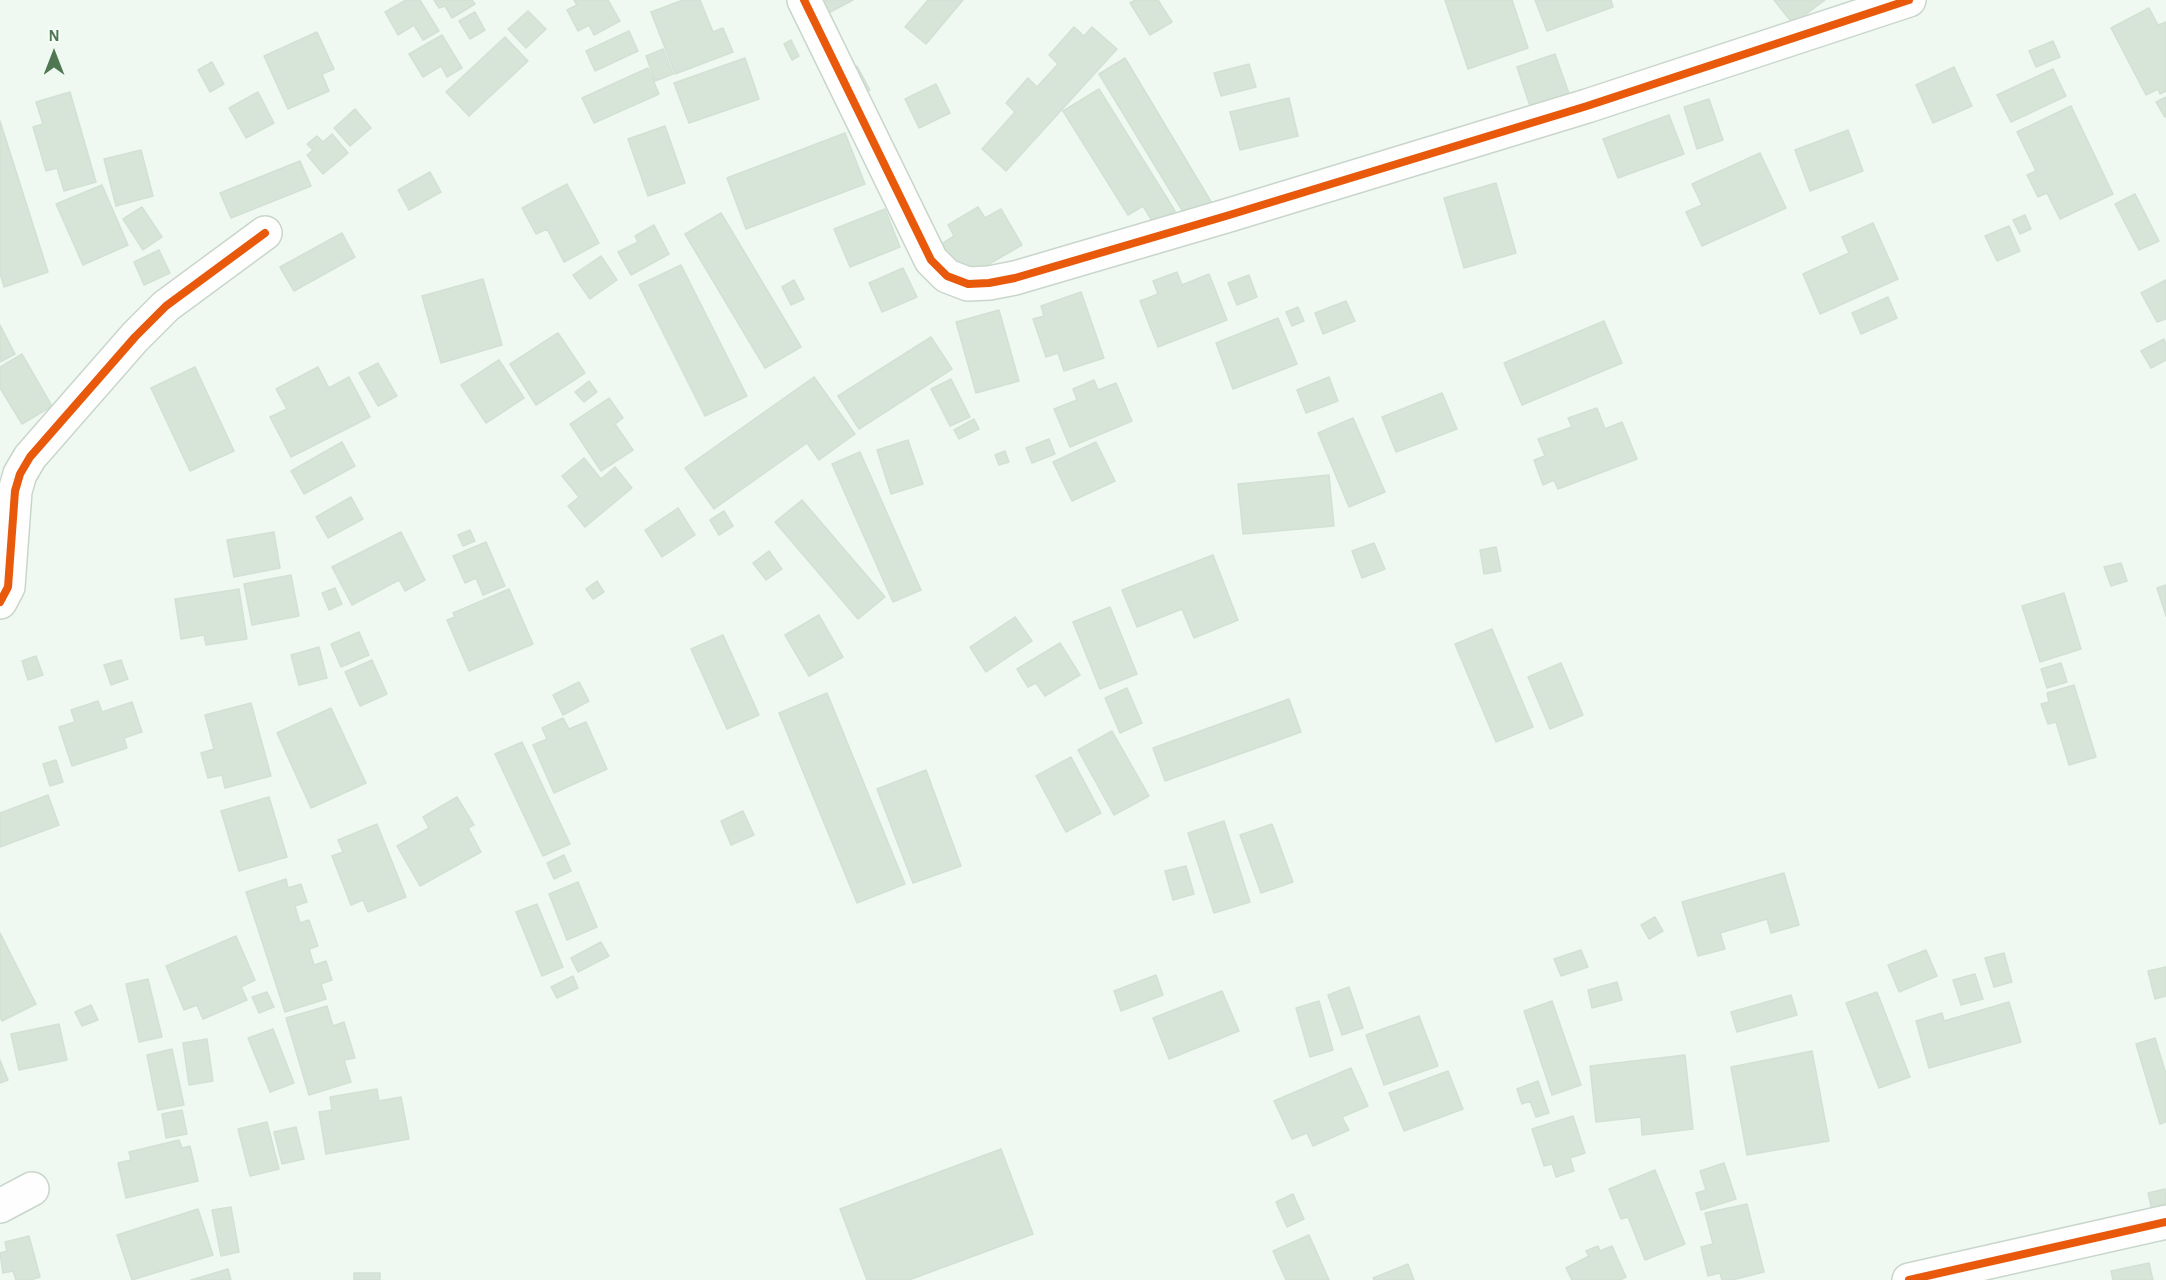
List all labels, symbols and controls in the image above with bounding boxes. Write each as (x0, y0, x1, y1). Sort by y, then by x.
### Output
north arrow (24, 24, 84, 84)
text: N (48, 28, 60, 44)

